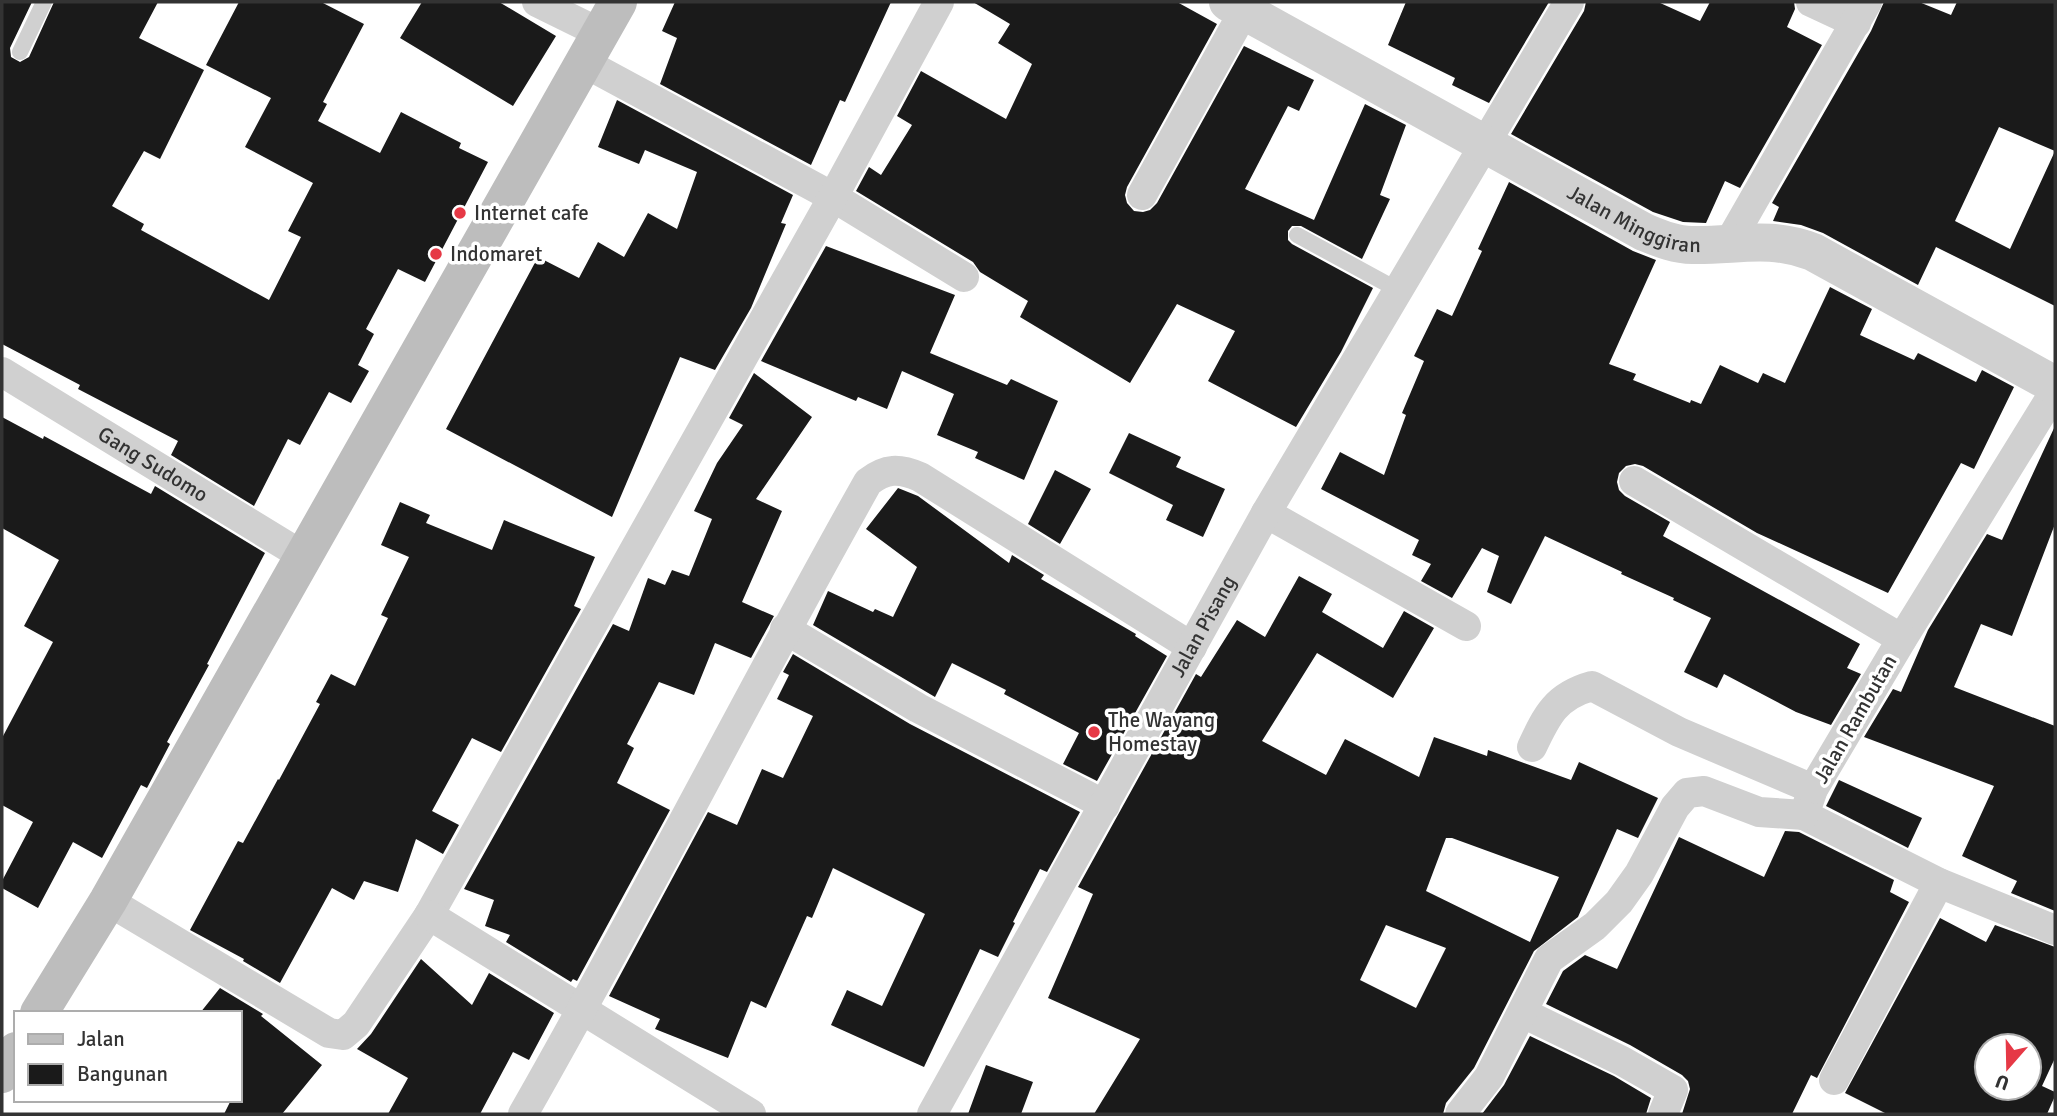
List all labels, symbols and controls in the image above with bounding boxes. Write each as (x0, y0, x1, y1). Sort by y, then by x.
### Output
street label: Jalan Minggiran (1563, 179, 1701, 258)
place label: Internet cafe (474, 200, 589, 226)
marker: Internet cafe (452, 205, 468, 221)
place label: Indomaret (450, 241, 542, 267)
marker: Indomaret (428, 246, 444, 262)
street label: Gang Sudomo (93, 421, 213, 508)
street label: Jalan Pisang (1164, 571, 1242, 682)
street label: Jalan Rambutan (1808, 650, 1902, 788)
place label: The Wayang Homestay (1108, 707, 1215, 757)
marker: The Wayang Homestay (1086, 724, 1102, 740)
legend (14, 1011, 242, 1102)
text: Jalan (77, 1026, 125, 1052)
north arrow (1973, 1032, 2043, 1102)
text: Bangunan (77, 1061, 168, 1087)
text: U (1992, 1069, 2013, 1095)

